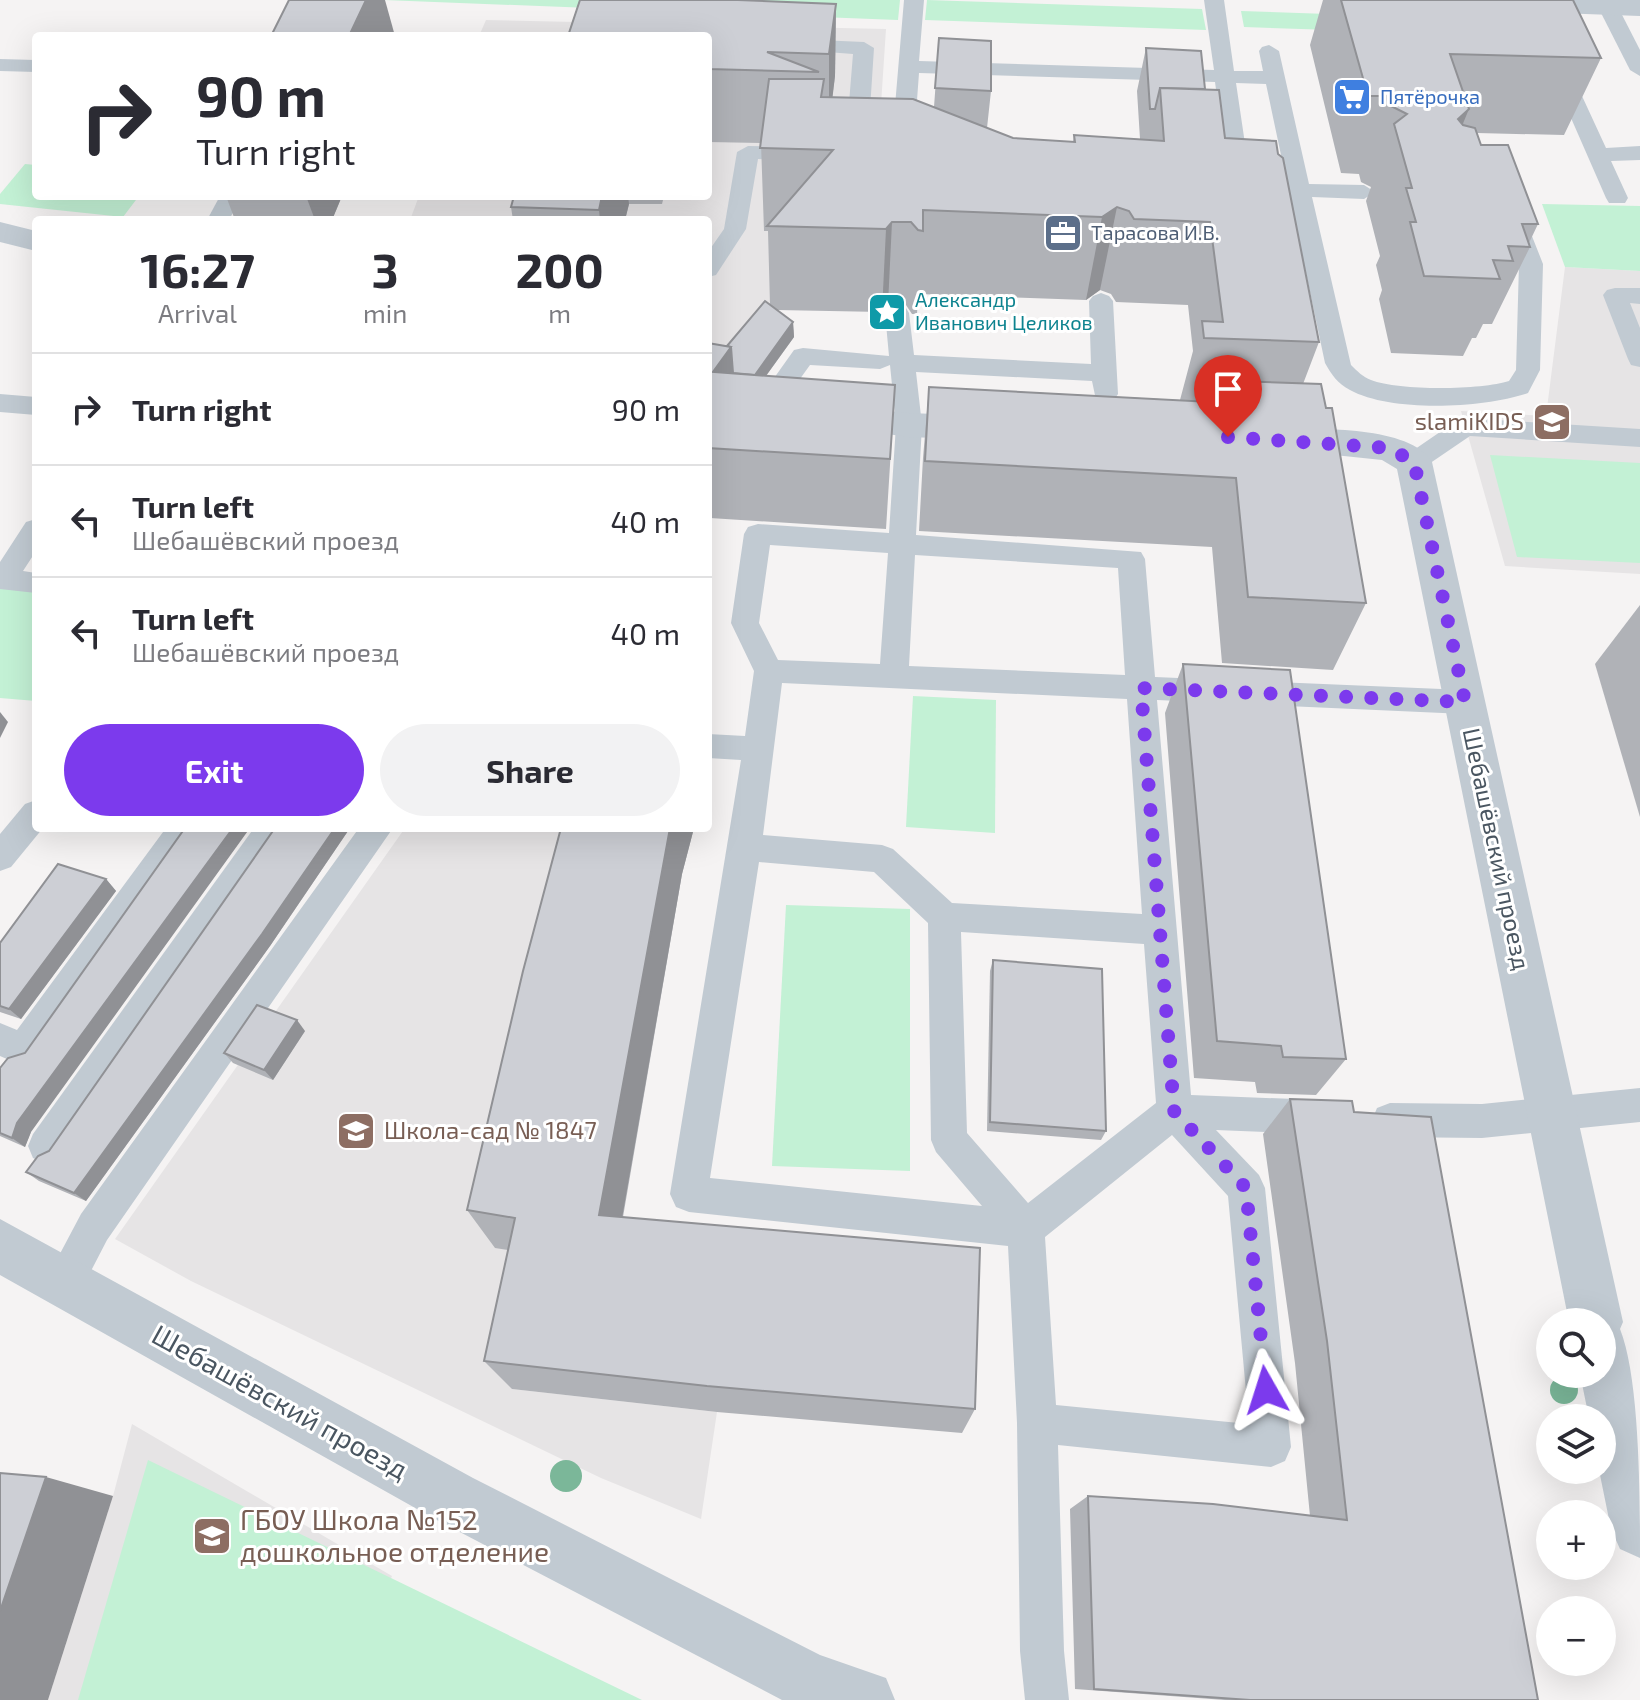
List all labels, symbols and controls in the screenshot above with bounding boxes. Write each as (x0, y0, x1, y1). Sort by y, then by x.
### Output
text: 90 m (196, 61, 326, 128)
icon: right (64, 64, 168, 168)
supermarket icon: Пятёрочка (1331, 76, 1373, 118)
place label: Пятёрочка (1380, 84, 1480, 108)
text: Turn right (196, 129, 356, 172)
office icon: Тарасова И.В. (1042, 212, 1084, 254)
place label: Тарасова И.В. (1091, 220, 1219, 244)
text: 16:27 (140, 240, 255, 298)
text: 3 (371, 240, 399, 298)
text: 200 (515, 240, 604, 298)
place label: Александр Иванович Целиков (915, 287, 1093, 334)
place icon: Александр Иванович Целиков (866, 291, 908, 333)
text: Arrival (158, 297, 237, 328)
text: min (363, 297, 407, 328)
text: m (548, 297, 571, 328)
pin (1194, 355, 1262, 437)
icon: arrive (1206, 367, 1250, 411)
icon: right (64, 387, 108, 431)
text: Turn right (132, 391, 272, 427)
text: 90 m (612, 391, 680, 427)
school or university icon: slamiKIDS (1531, 401, 1573, 443)
place label: slamiKIDS (1415, 406, 1524, 435)
text: Turn left (132, 488, 254, 524)
icon: left (64, 499, 108, 543)
text: 40 m (610, 503, 680, 539)
text: Шебашёвский проезд (132, 524, 399, 555)
text: Turn left (132, 600, 254, 636)
icon: left (64, 611, 108, 655)
text: 40 m (610, 615, 680, 651)
text: Шебашёвский проезд (132, 636, 399, 667)
button: Exit (64, 724, 364, 816)
button: Share (380, 724, 680, 816)
street label: Шебашёвский проезд (1458, 725, 1537, 972)
school or university icon: Школа-сад № 1847 (335, 1110, 377, 1152)
place label: Школа-сад № 1847 (384, 1115, 597, 1144)
map controls (1536, 1308, 1616, 1676)
button: search (1536, 1308, 1616, 1388)
street label: Шебашёвский проезд (147, 1317, 414, 1486)
position arrow (1224, 1348, 1308, 1432)
button: layers (1536, 1404, 1616, 1484)
button: + (1536, 1500, 1616, 1580)
place label: ГБОУ Школа №152 дошкольное отделение (240, 1502, 549, 1568)
school or university icon: ГБОУ Школа №152 дошкольное отделение (191, 1515, 233, 1557)
button: − (1536, 1596, 1616, 1676)

